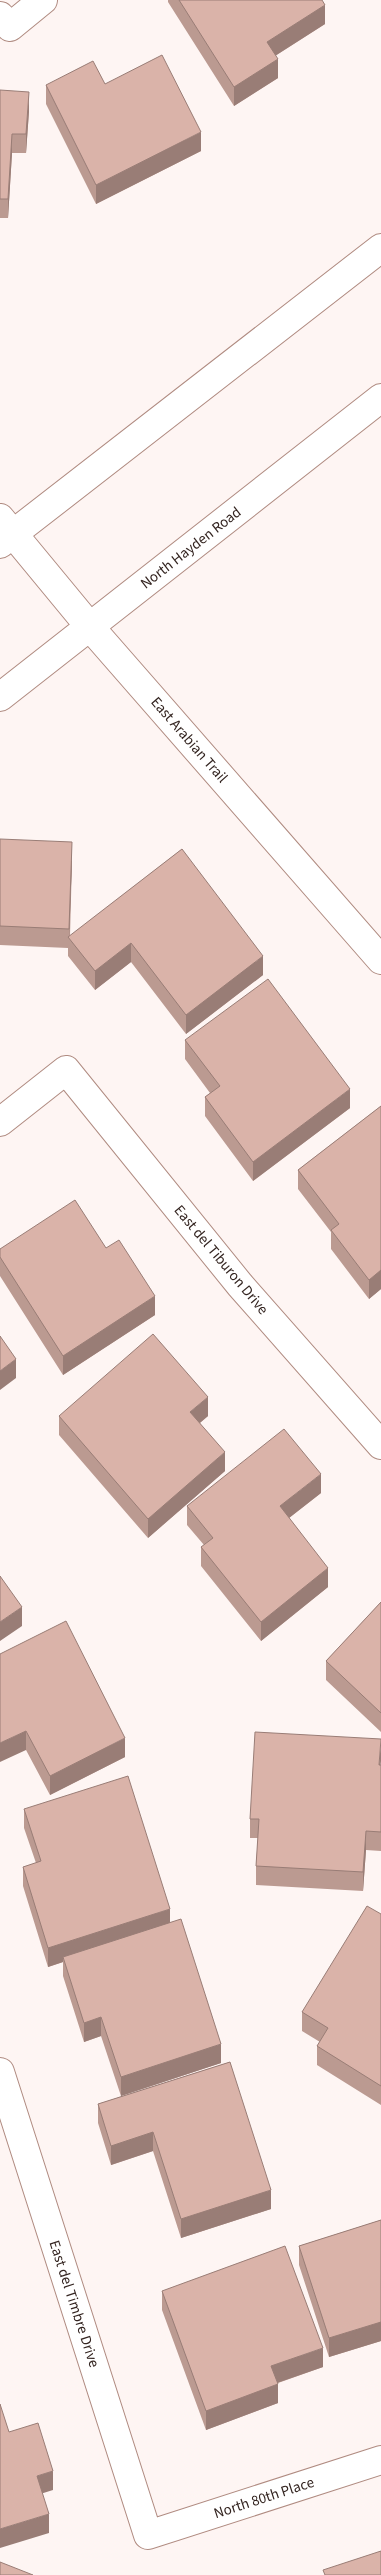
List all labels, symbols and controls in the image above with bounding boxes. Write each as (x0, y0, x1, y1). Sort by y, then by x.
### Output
street label: North Hayden Road (136, 502, 246, 594)
street label: East Arabian Trail (146, 692, 232, 788)
street label: East del Tiburon Drive (169, 1201, 273, 1319)
street label: East del Timbre Drive (44, 2238, 104, 2370)
street label: North 80th Place (211, 2472, 317, 2524)

